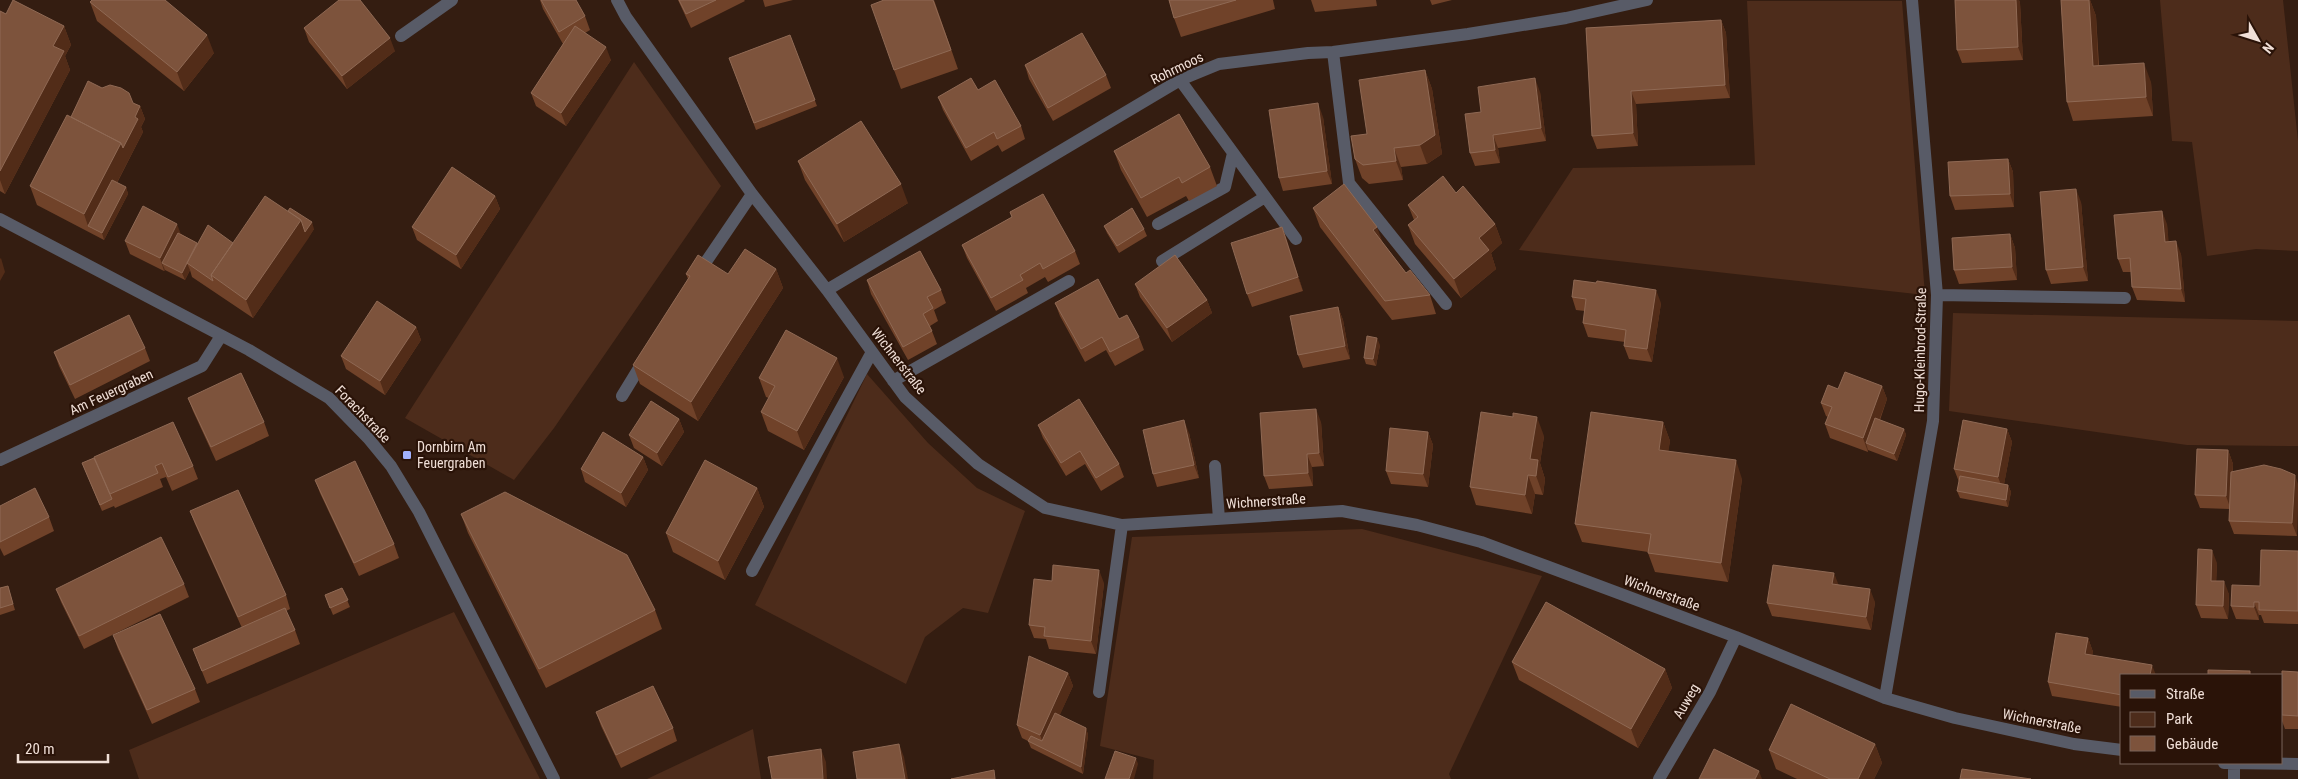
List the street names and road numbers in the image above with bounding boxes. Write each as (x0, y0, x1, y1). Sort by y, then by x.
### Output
street label: Rohrmoos (1148, 48, 1206, 88)
street label: Hugo-Kleinbrod-Straße (1911, 287, 1929, 412)
street label: Wichnerstraße (868, 325, 930, 398)
street label: Am Feuergraben (67, 366, 155, 418)
street label: Forachstraße (332, 382, 394, 446)
street label: Wichnerstraße (1226, 490, 1307, 512)
street label: Wichnerstraße (1622, 572, 1703, 614)
street label: Auweg (1670, 681, 1702, 721)
street label: Wichnerstraße (2001, 706, 2083, 737)

